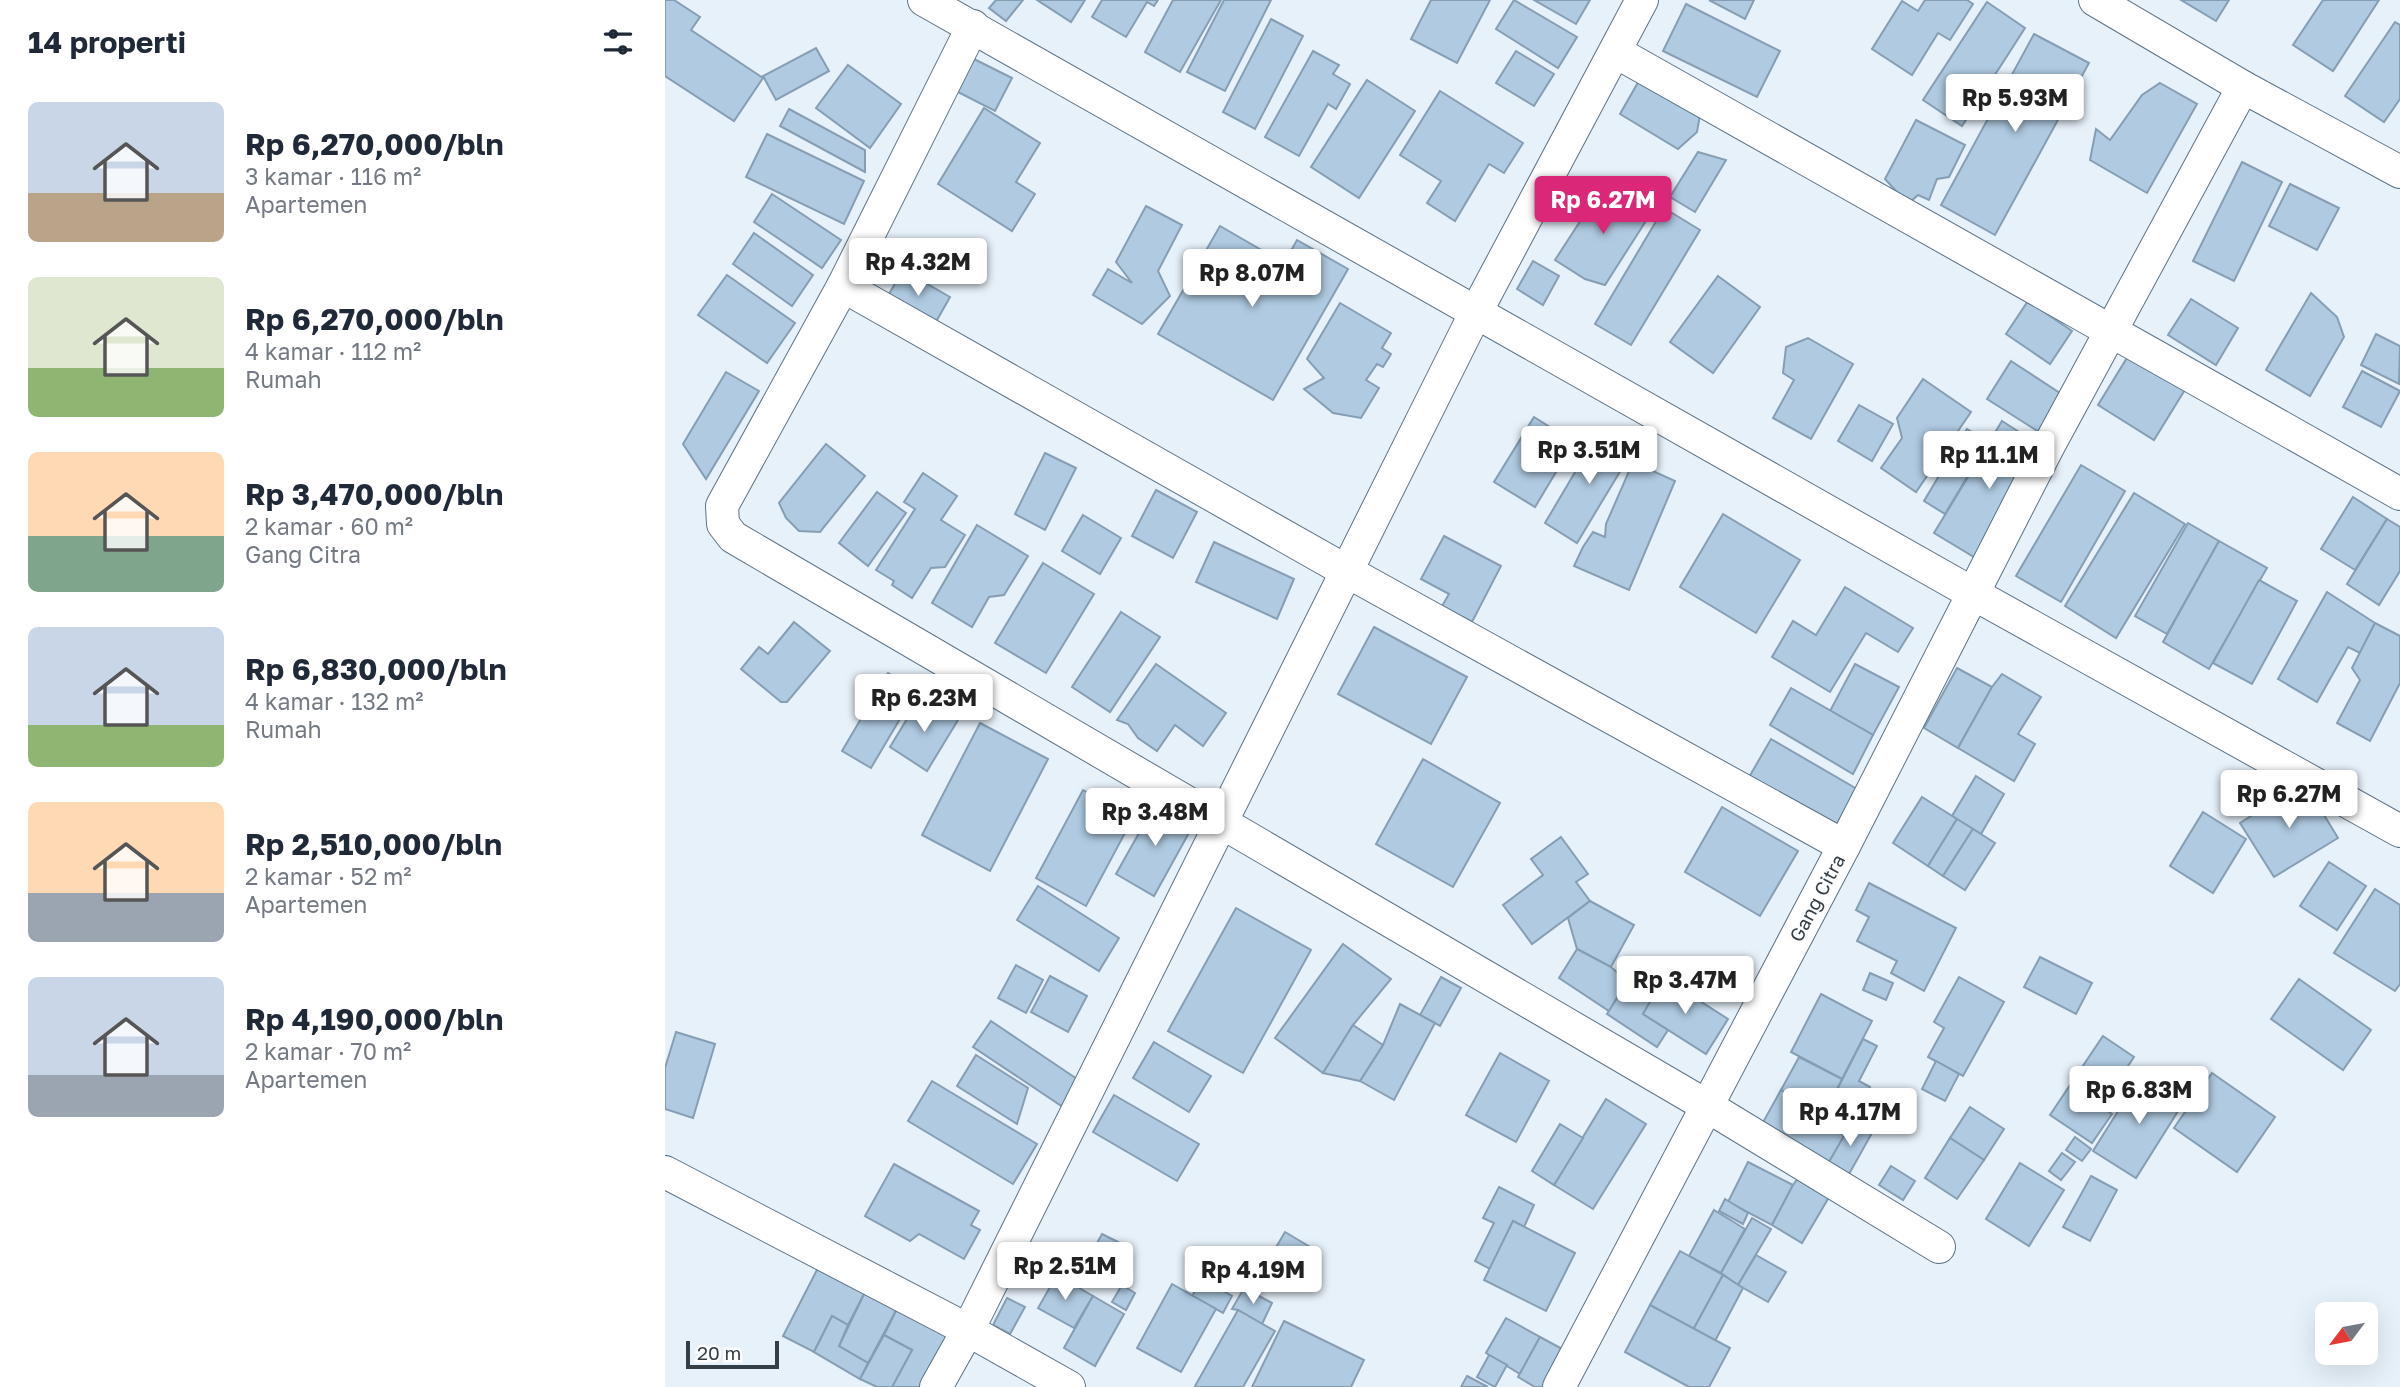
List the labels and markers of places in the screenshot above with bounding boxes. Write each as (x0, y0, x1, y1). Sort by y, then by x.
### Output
pin: Rp 5.93M (1943, 74, 2087, 134)
pin: Rp 6.27M (1531, 176, 1675, 236)
pin: Rp 4.32M (846, 238, 990, 298)
pin: Rp 8.07M (1180, 250, 1324, 309)
pin: Rp 3.51M (1517, 426, 1661, 486)
pin: Rp 11.1M (1917, 432, 2061, 491)
pin: Rp 6.23M (852, 674, 996, 734)
pin: Rp 6.27M (2217, 770, 2361, 830)
pin: Rp 3.48M (1083, 788, 1227, 848)
pin: Rp 3.47M (1613, 956, 1757, 1016)
pin: Rp 6.83M (2067, 1066, 2211, 1126)
pin: Rp 4.17M (1778, 1088, 1922, 1148)
pin: Rp 2.51M (993, 1242, 1137, 1302)
pin: Rp 4.19M (1181, 1246, 1325, 1306)

